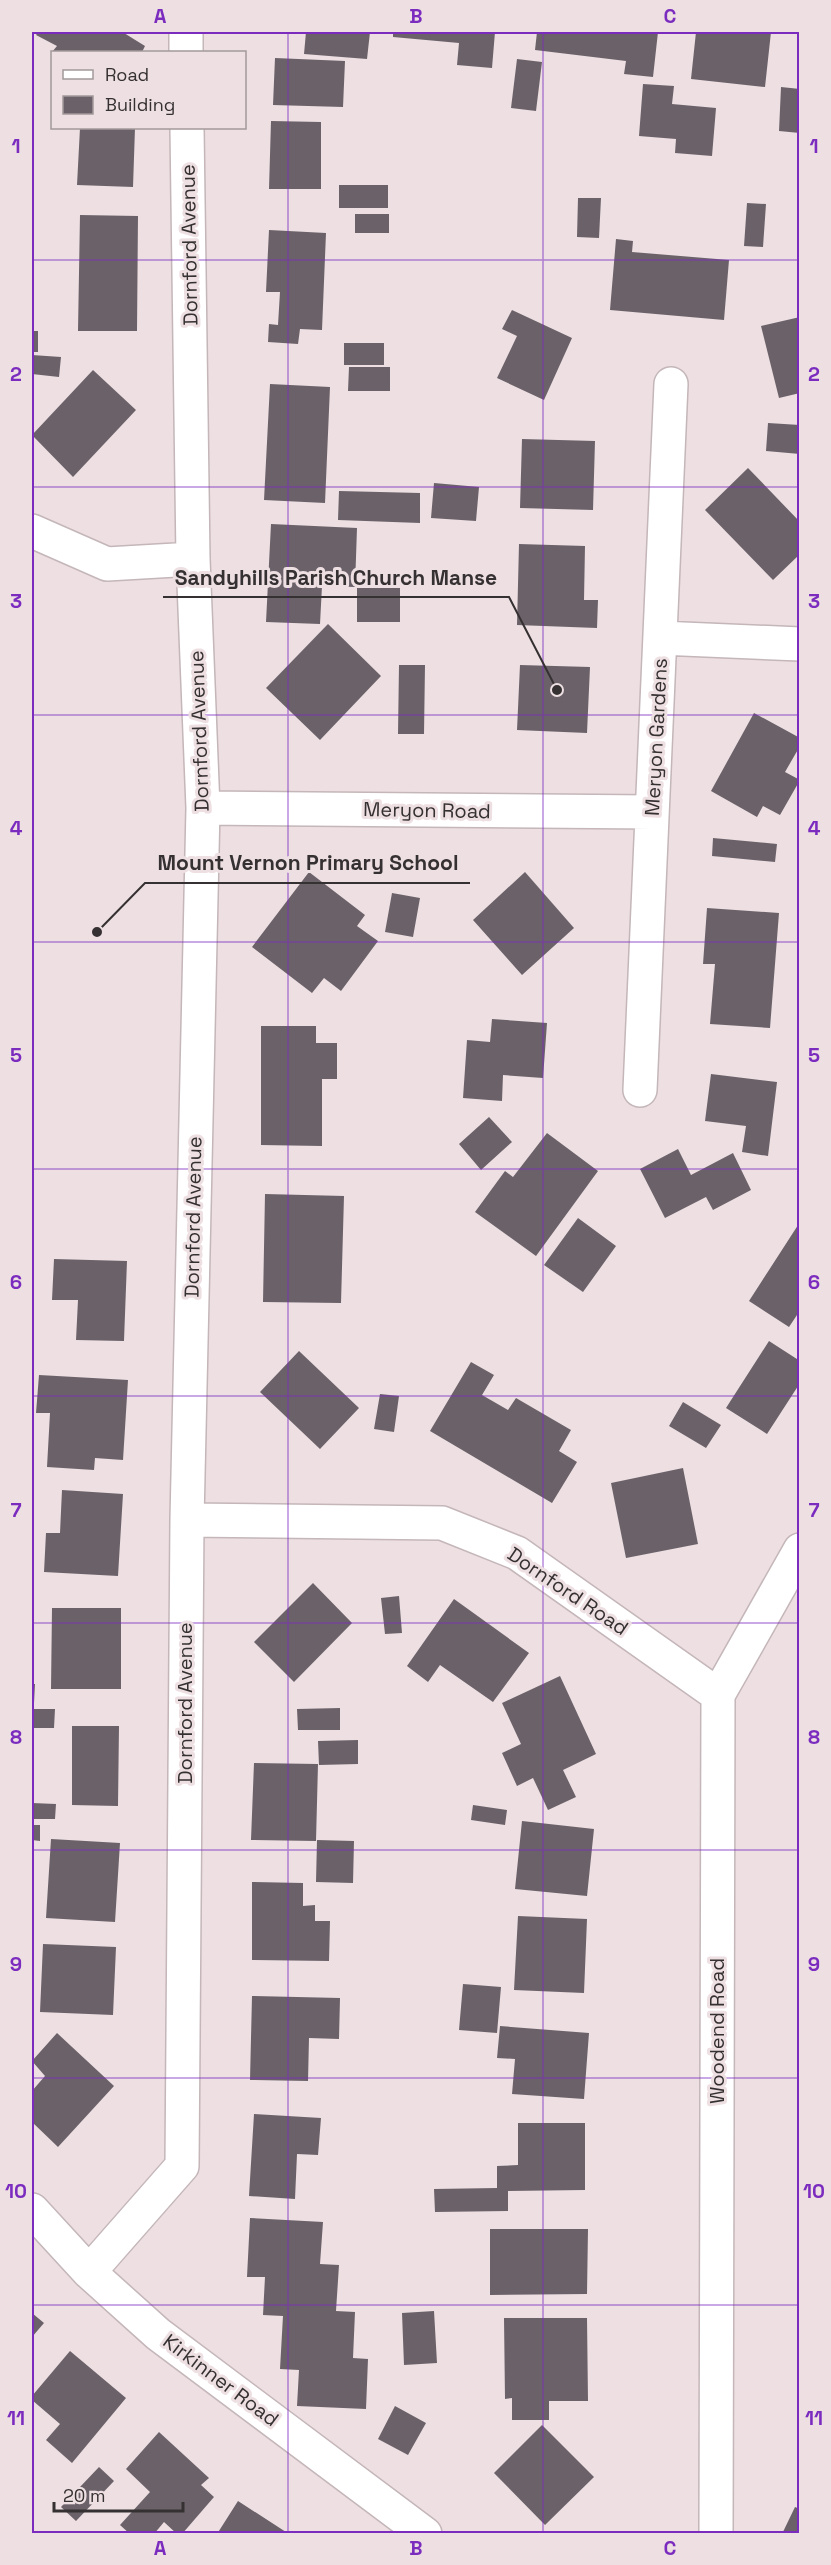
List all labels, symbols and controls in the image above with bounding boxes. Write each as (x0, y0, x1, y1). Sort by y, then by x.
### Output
text: A (154, 3, 167, 29)
text: B (409, 3, 423, 29)
text: C (664, 3, 677, 29)
legend (51, 51, 246, 129)
text: Road (105, 63, 149, 86)
text: Building (105, 93, 175, 116)
text: 1 (11, 133, 21, 159)
text: 1 (809, 133, 819, 159)
street label: Dornford Avenue (175, 164, 203, 326)
text: 2 (10, 361, 22, 387)
text: 2 (808, 361, 820, 387)
callout: Sandyhills Parish Church Manse (163, 558, 509, 597)
text: Sandyhills Parish Church Manse (175, 564, 497, 591)
text: 3 (10, 588, 22, 614)
text: 3 (808, 588, 820, 614)
street label: Dornford Avenue (183, 650, 215, 812)
street label: Meryon Gardens (639, 657, 673, 817)
street label: Meryon Road (363, 796, 491, 824)
text: 4 (10, 815, 23, 841)
text: 4 (808, 815, 821, 841)
callout: Mount Vernon Primary School (145, 844, 470, 883)
text: Mount Vernon Primary School (158, 849, 458, 876)
text: 5 (10, 1042, 22, 1068)
text: 5 (808, 1042, 820, 1068)
street label: Dornford Avenue (179, 1136, 207, 1298)
text: 6 (10, 1269, 22, 1295)
text: 6 (808, 1269, 820, 1295)
text: 7 (10, 1497, 22, 1523)
text: 7 (808, 1497, 820, 1523)
street label: Dornford Road (503, 1541, 633, 1641)
street label: Dornford Avenue (172, 1622, 198, 1784)
text: 8 (10, 1724, 22, 1750)
text: 8 (808, 1724, 820, 1750)
text: 9 (10, 1951, 22, 1977)
text: 9 (808, 1951, 820, 1977)
street label: Woodend Road (704, 1958, 730, 2104)
text: 10 (5, 2178, 27, 2204)
text: 10 (803, 2178, 825, 2204)
street label: Kirkinner Road (158, 2328, 284, 2432)
text: 11 (7, 2405, 25, 2431)
text: 11 (805, 2405, 823, 2431)
scale bar (54, 2475, 183, 2513)
text: 20 m (63, 2484, 106, 2507)
text: A (154, 2535, 167, 2561)
text: B (409, 2535, 423, 2561)
text: C (664, 2535, 677, 2561)

